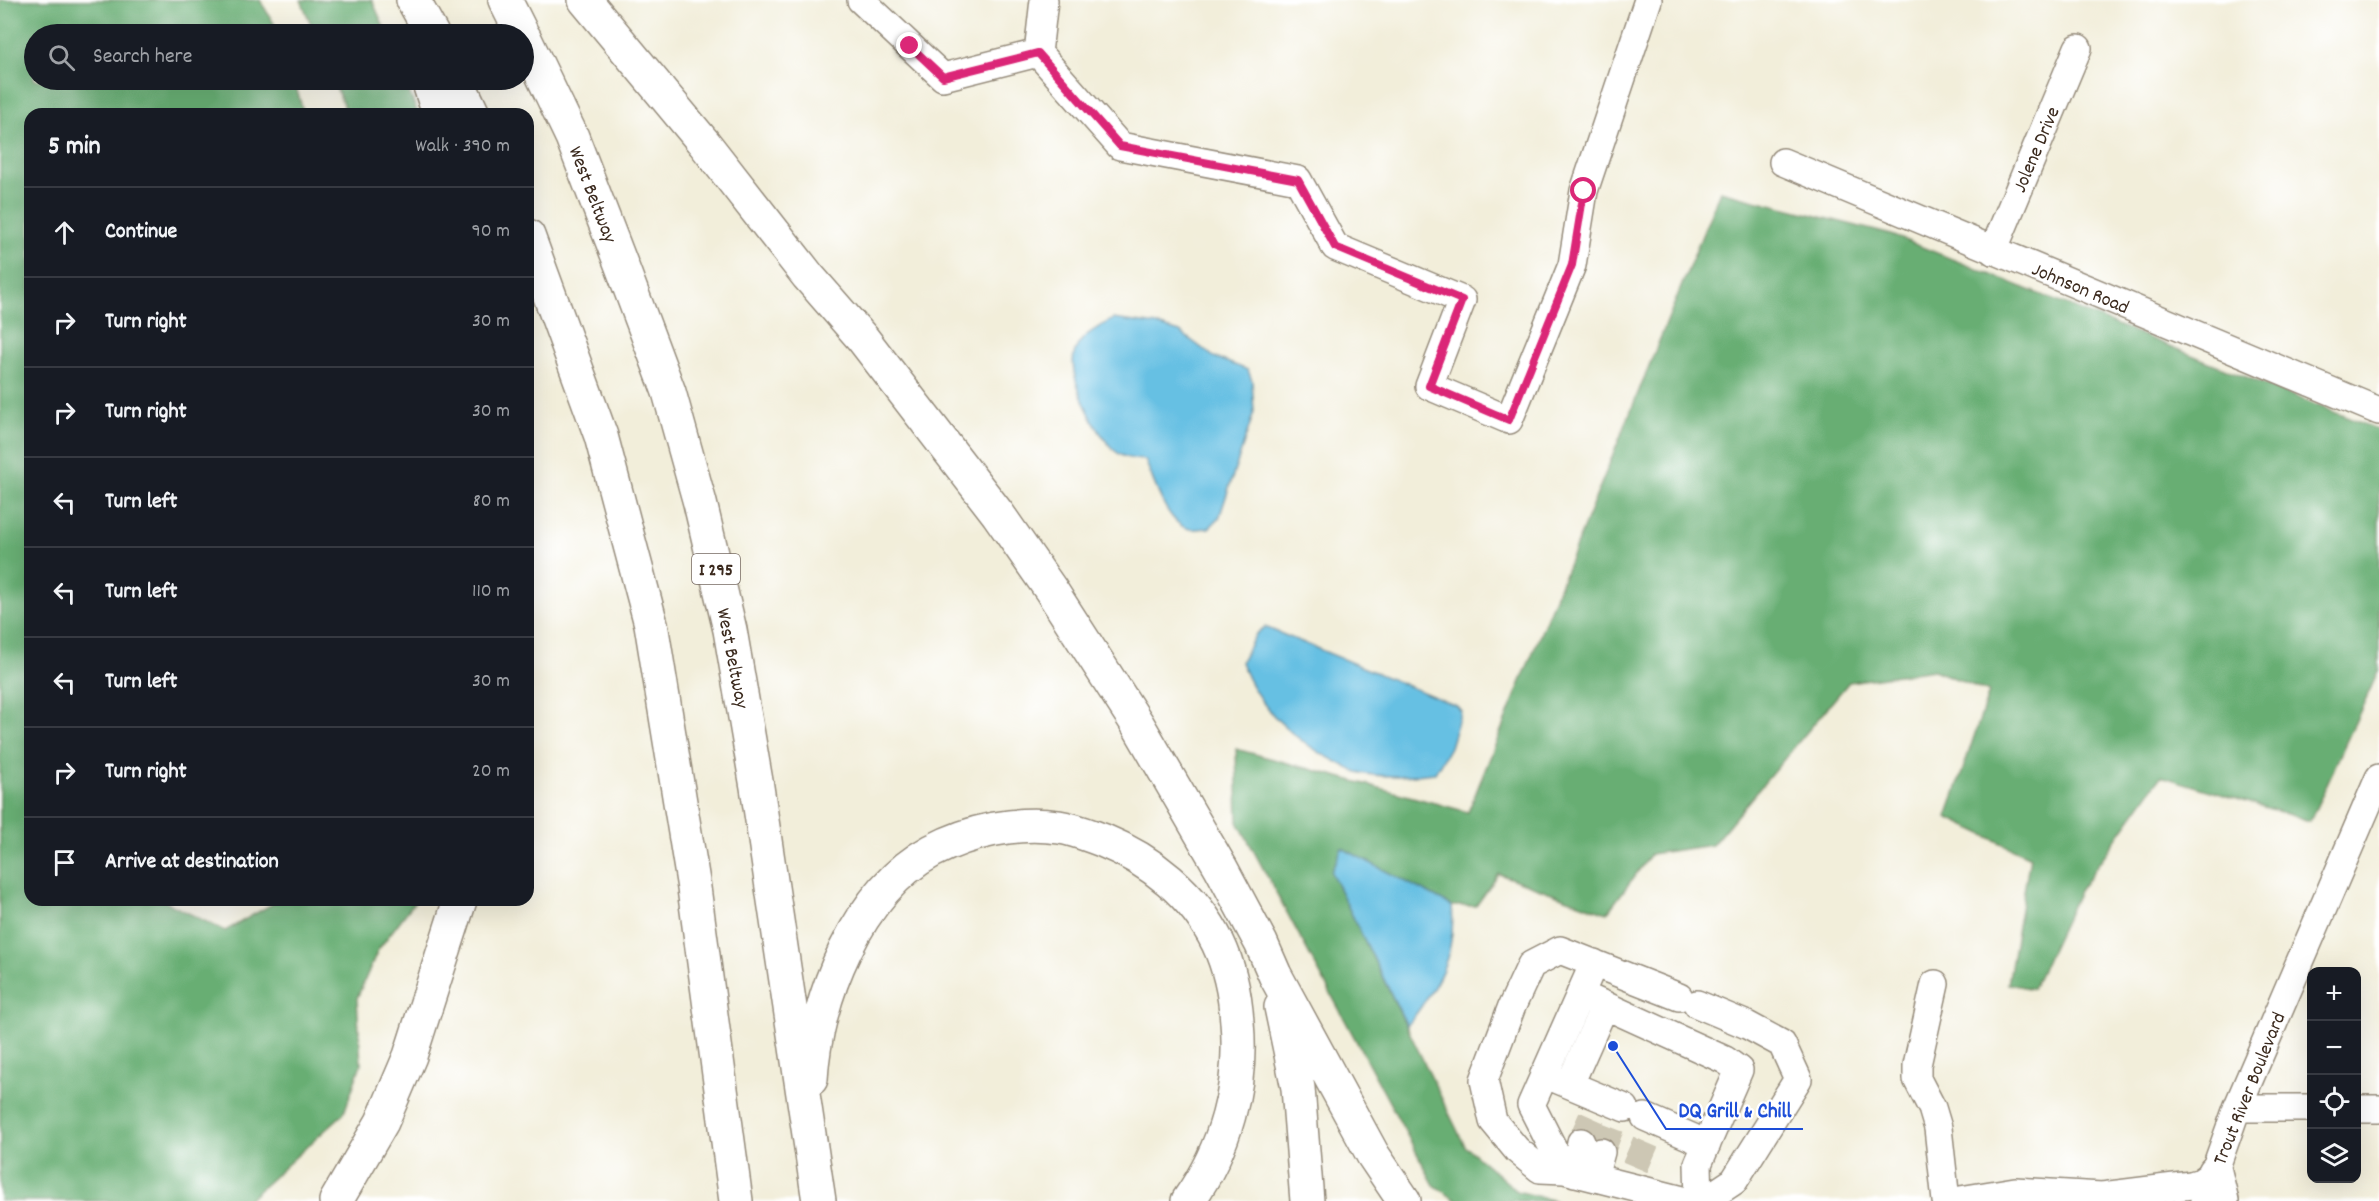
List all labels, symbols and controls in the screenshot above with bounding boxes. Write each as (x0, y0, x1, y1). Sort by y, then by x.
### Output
search box (24, 24, 534, 90)
route end (896, 32, 922, 58)
icon: search (45, 41, 78, 74)
text: Search here (93, 42, 192, 73)
street label: Jolene Drive (2007, 103, 2068, 197)
text: 5 min (48, 129, 101, 166)
text: Walk · 390 m (415, 133, 510, 161)
street label: West Beltway (560, 143, 623, 248)
route start (1570, 177, 1596, 203)
icon: ahead (48, 216, 81, 249)
text: Continue (105, 217, 177, 248)
text: 90 m (472, 218, 510, 246)
street label: Johnson Road (2027, 257, 2133, 323)
icon: right (48, 306, 81, 339)
text: Turn right (105, 307, 187, 338)
text: 30 m (472, 308, 510, 336)
icon: right (48, 396, 81, 429)
text: Turn right (105, 397, 187, 428)
text: 30 m (472, 398, 510, 426)
icon: left (48, 486, 81, 519)
text: Turn left (105, 487, 177, 518)
text: 80 m (473, 488, 510, 516)
road number: I 295 (692, 554, 740, 584)
icon: left (48, 576, 81, 609)
text: Turn left (105, 577, 177, 608)
text: 110 m (472, 578, 510, 606)
street label: West Beltway (708, 606, 755, 712)
icon: left (48, 666, 81, 699)
text: Turn left (105, 667, 177, 698)
text: 30 m (472, 668, 510, 696)
icon: right (48, 756, 81, 789)
text: Turn right (105, 757, 187, 788)
text: 20 m (472, 758, 510, 786)
icon: arrive (48, 846, 81, 879)
text: Arrive at destination (105, 847, 279, 878)
map controls (2307, 967, 2361, 1183)
button: + (2307, 967, 2361, 1021)
street label: Trout River Boulevard (2207, 1009, 2294, 1170)
button: − (2307, 1021, 2361, 1075)
button: locate (2307, 1075, 2361, 1129)
callout: DQ Grill & Chill (1666, 1090, 1803, 1129)
text: DQ Grill & Chill (1679, 1098, 1792, 1128)
button: layers (2307, 1129, 2361, 1183)

